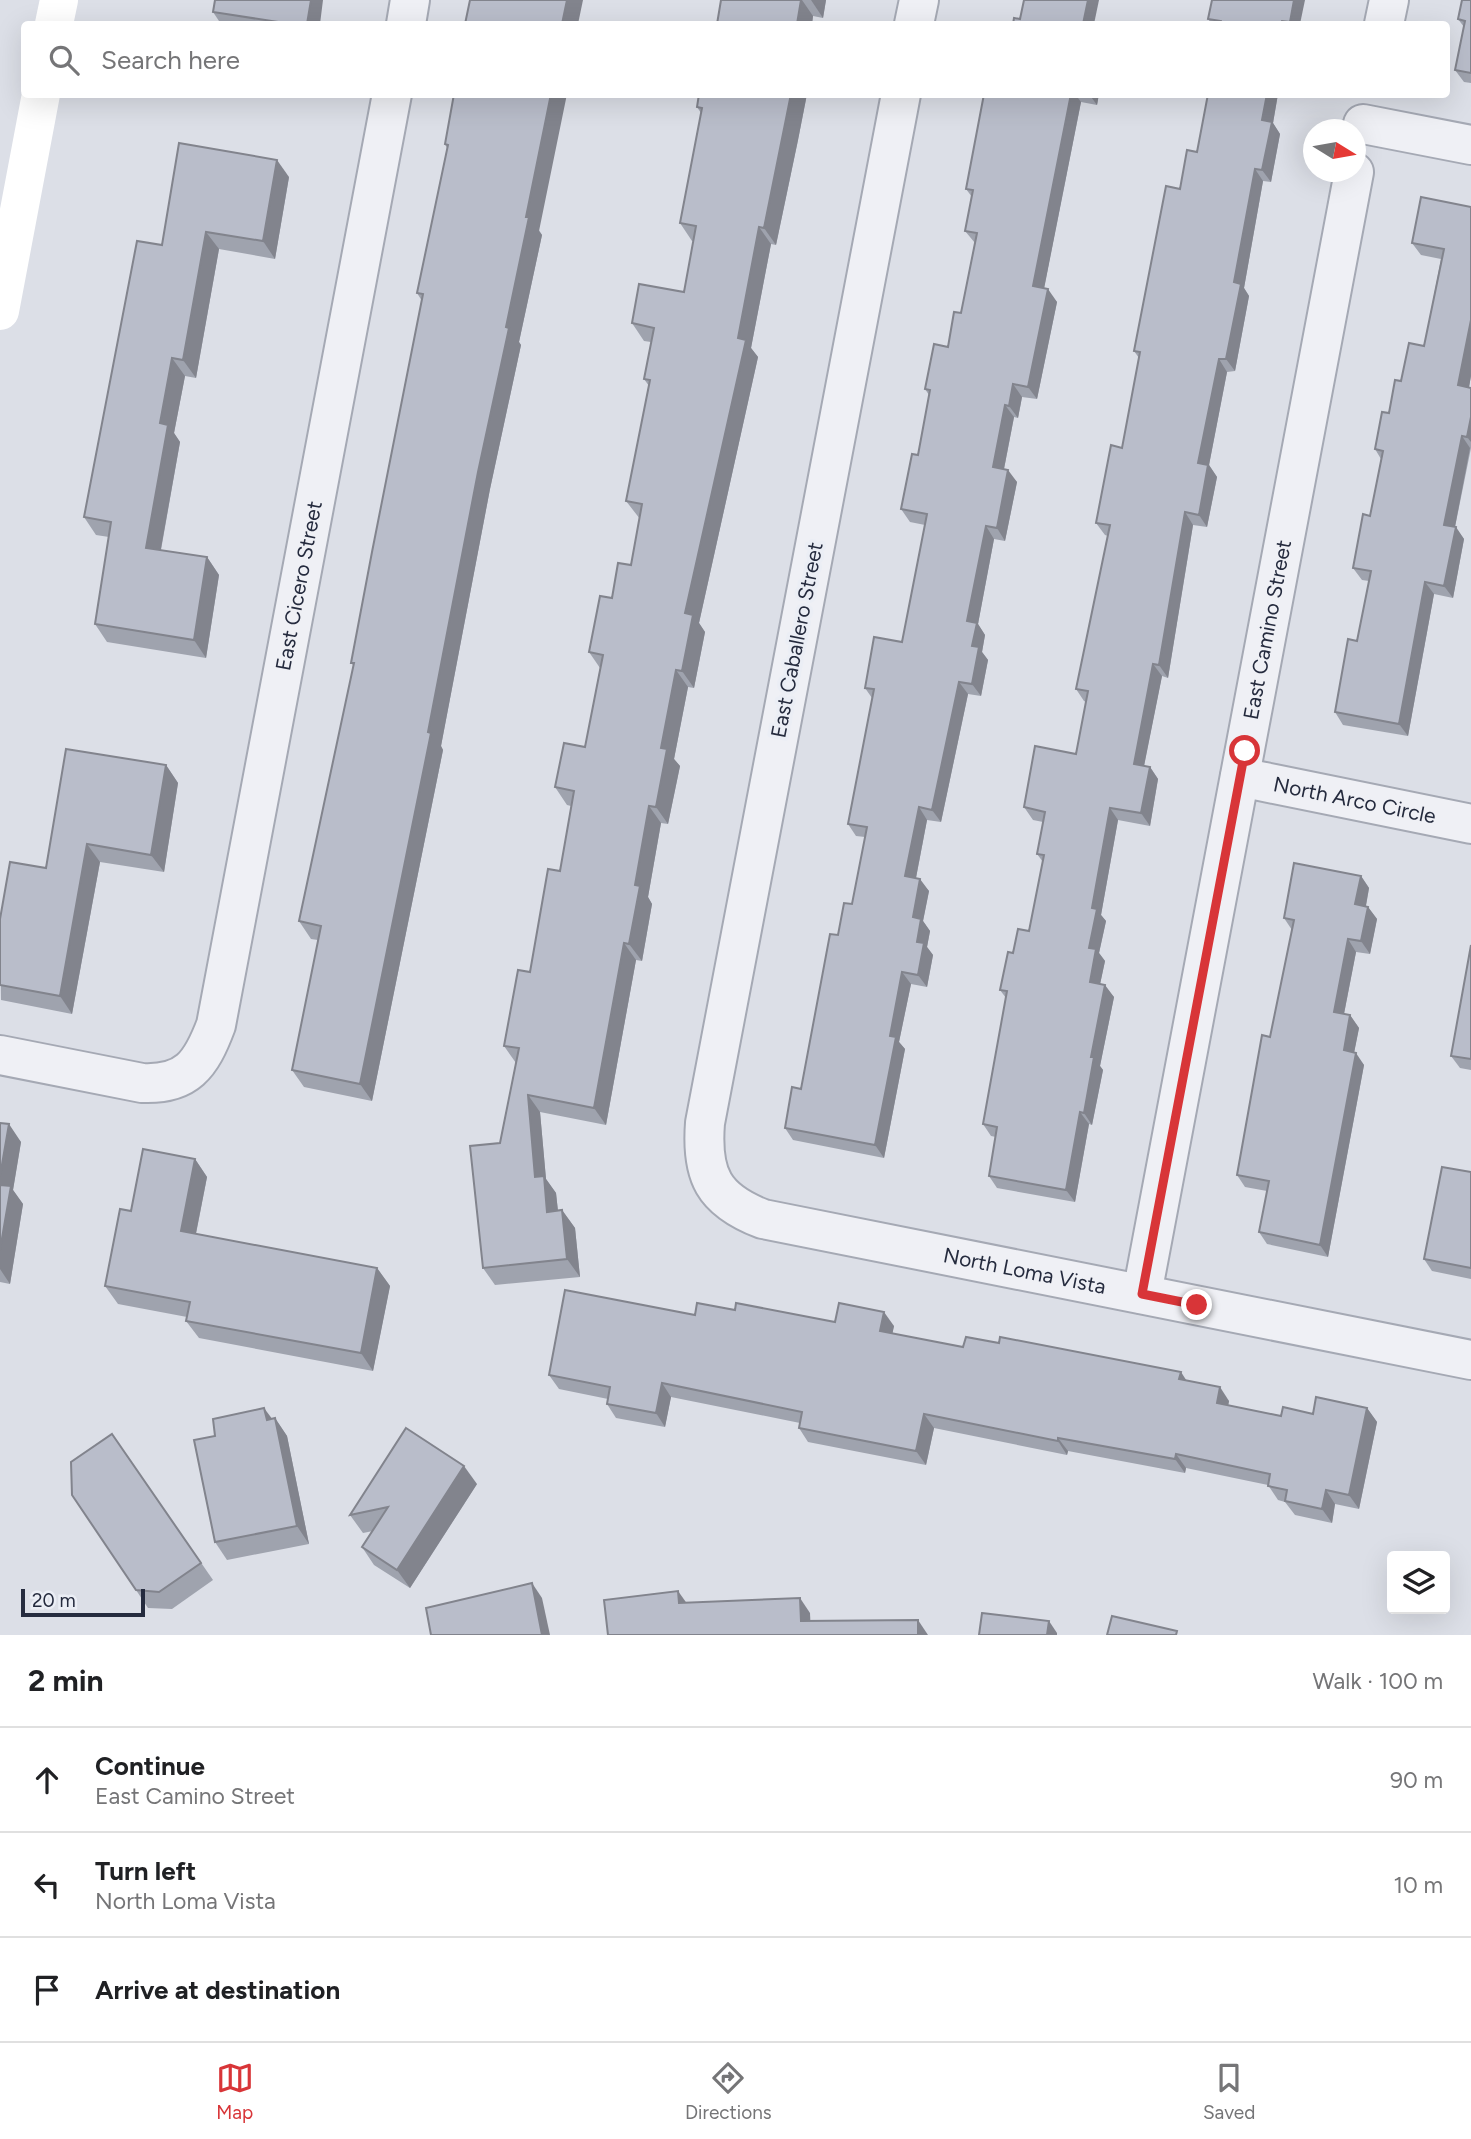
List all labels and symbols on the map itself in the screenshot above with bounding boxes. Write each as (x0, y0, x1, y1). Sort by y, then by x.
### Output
north arrow (1303, 119, 1366, 182)
street label: East Cicero Street (270, 499, 327, 673)
street label: East Camino Street (1238, 538, 1296, 722)
street label: East Caballero Street (765, 540, 828, 740)
route start (1229, 735, 1260, 766)
street label: North Arco Circle (1271, 771, 1438, 829)
street label: North Loma Vista (941, 1242, 1108, 1299)
route end (1181, 1289, 1212, 1320)
scale bar (21, 1586, 145, 1618)

